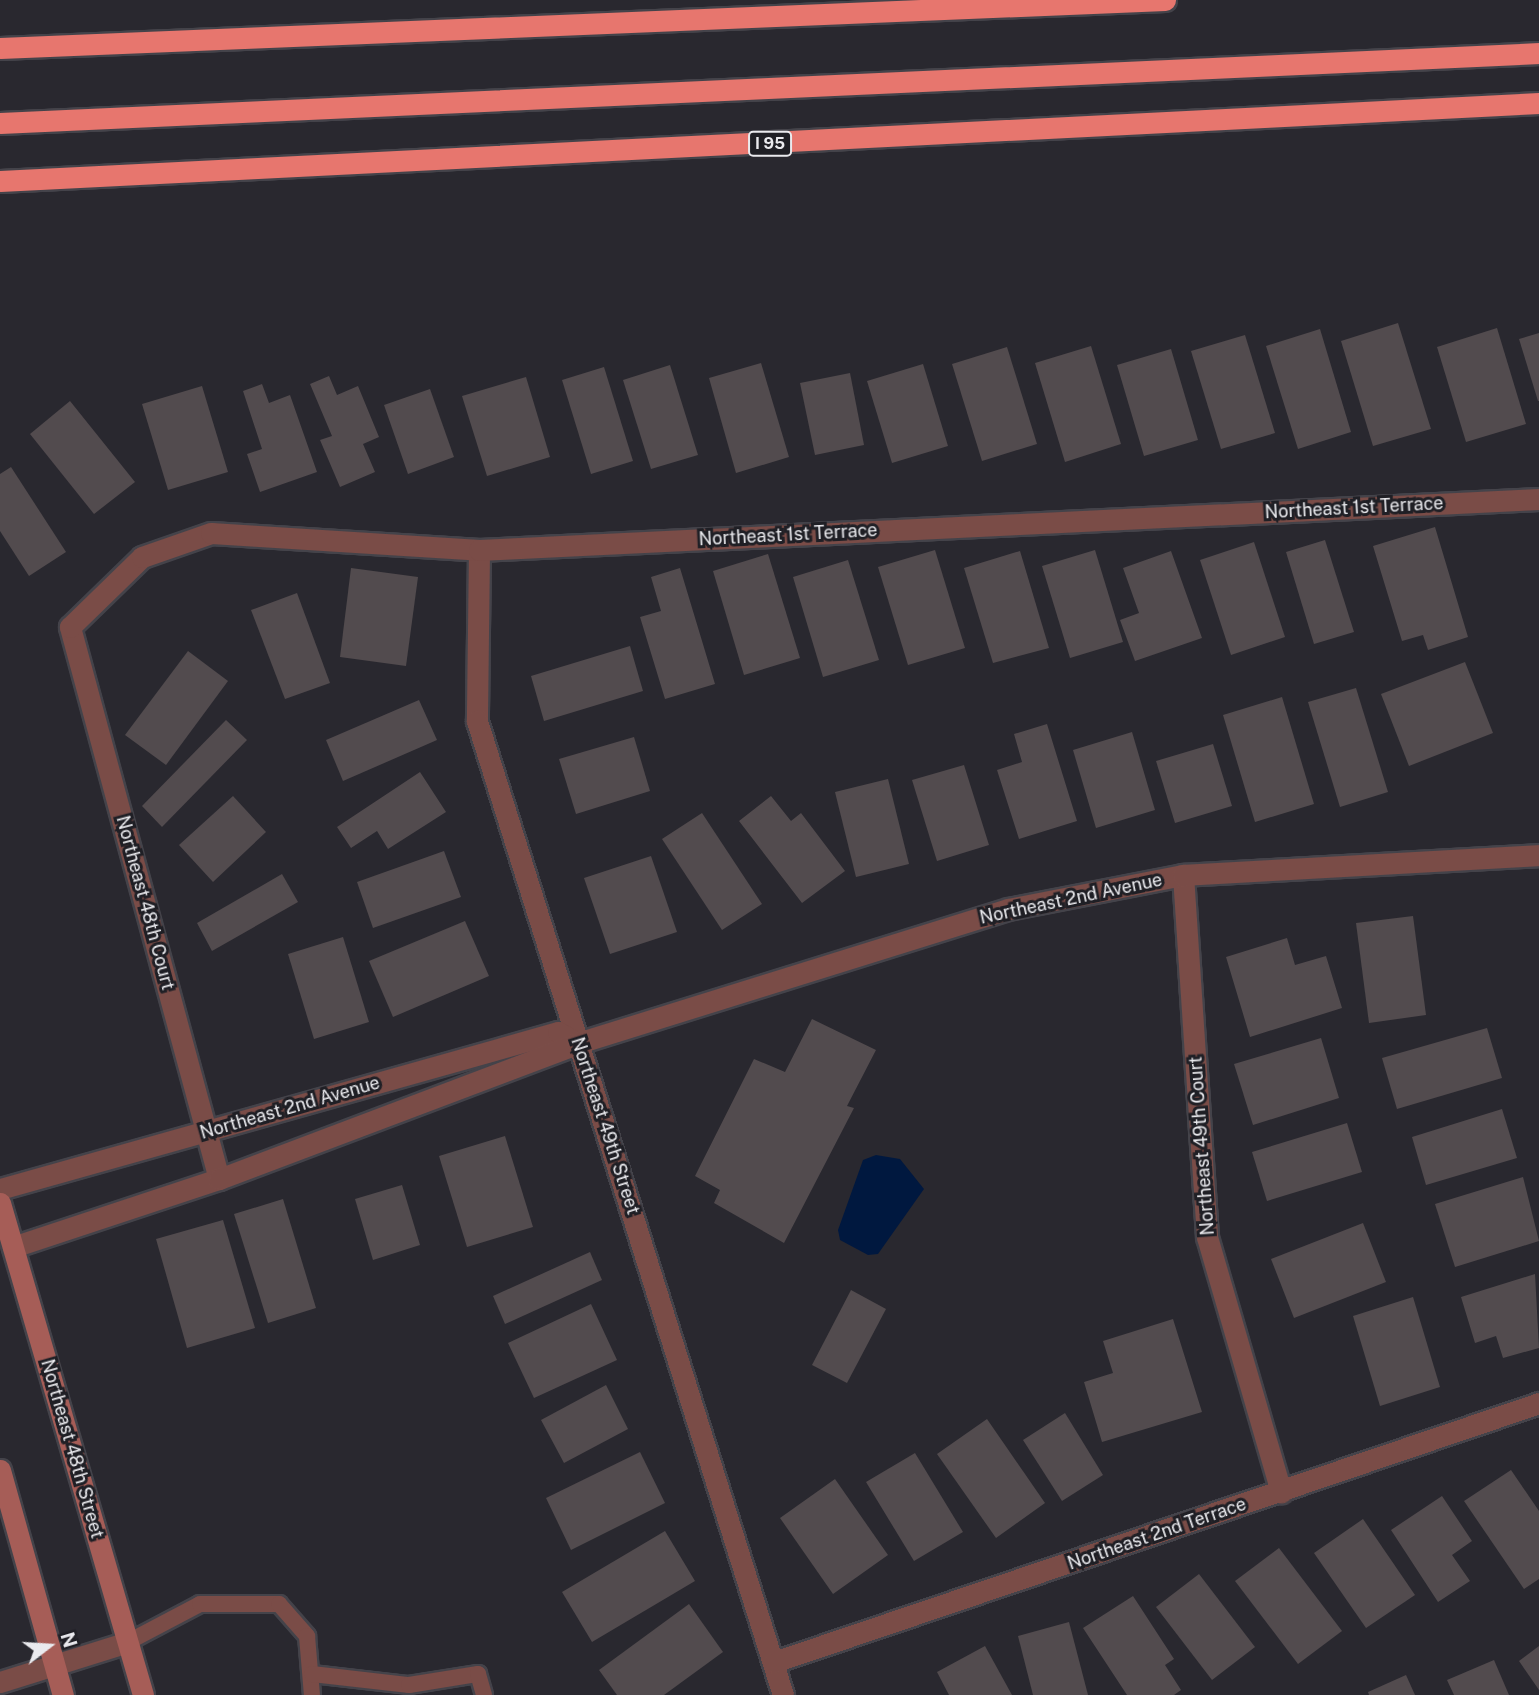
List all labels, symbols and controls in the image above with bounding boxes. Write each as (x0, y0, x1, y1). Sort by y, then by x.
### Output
road number: I 95 (747, 132, 793, 156)
street label: Northeast 1st Terrace (1264, 493, 1444, 523)
street label: Northeast 1st Terrace (698, 520, 878, 550)
street label: Northeast 48th Court (111, 813, 179, 993)
street label: Northeast 2nd Avenue (978, 869, 1164, 929)
street label: Northeast 49th Street (566, 1035, 644, 1217)
street label: Northeast 49th Court (1185, 1056, 1219, 1236)
street label: Northeast 2nd Avenue (198, 1072, 382, 1144)
street label: Northeast 48th Street (36, 1357, 108, 1541)
street label: Northeast 2nd Terrace (1065, 1493, 1249, 1575)
north arrow (14, 1611, 84, 1681)
text: N (56, 1630, 82, 1650)

